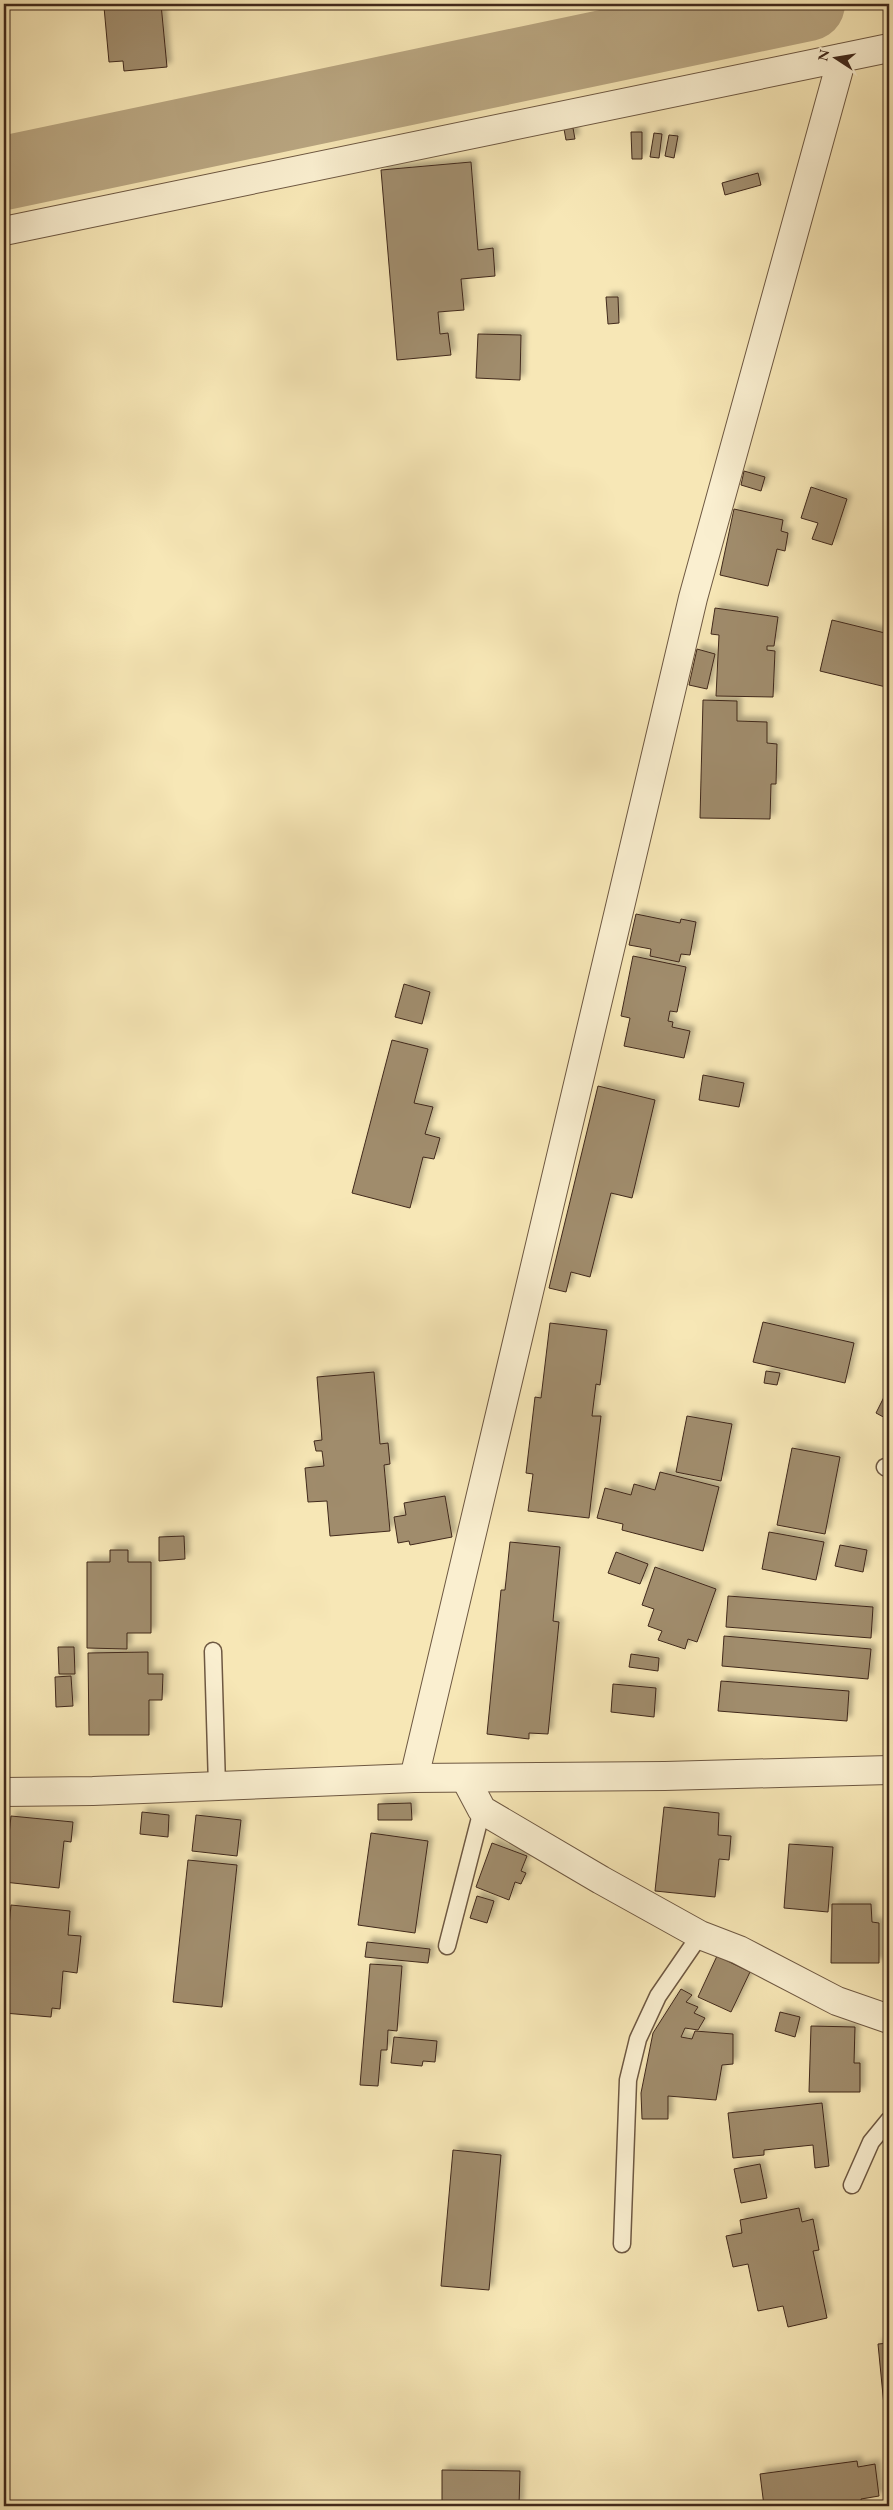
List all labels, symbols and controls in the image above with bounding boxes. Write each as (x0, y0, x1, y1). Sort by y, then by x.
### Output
north arrow (810, 32, 860, 82)
text: N (813, 47, 833, 63)

